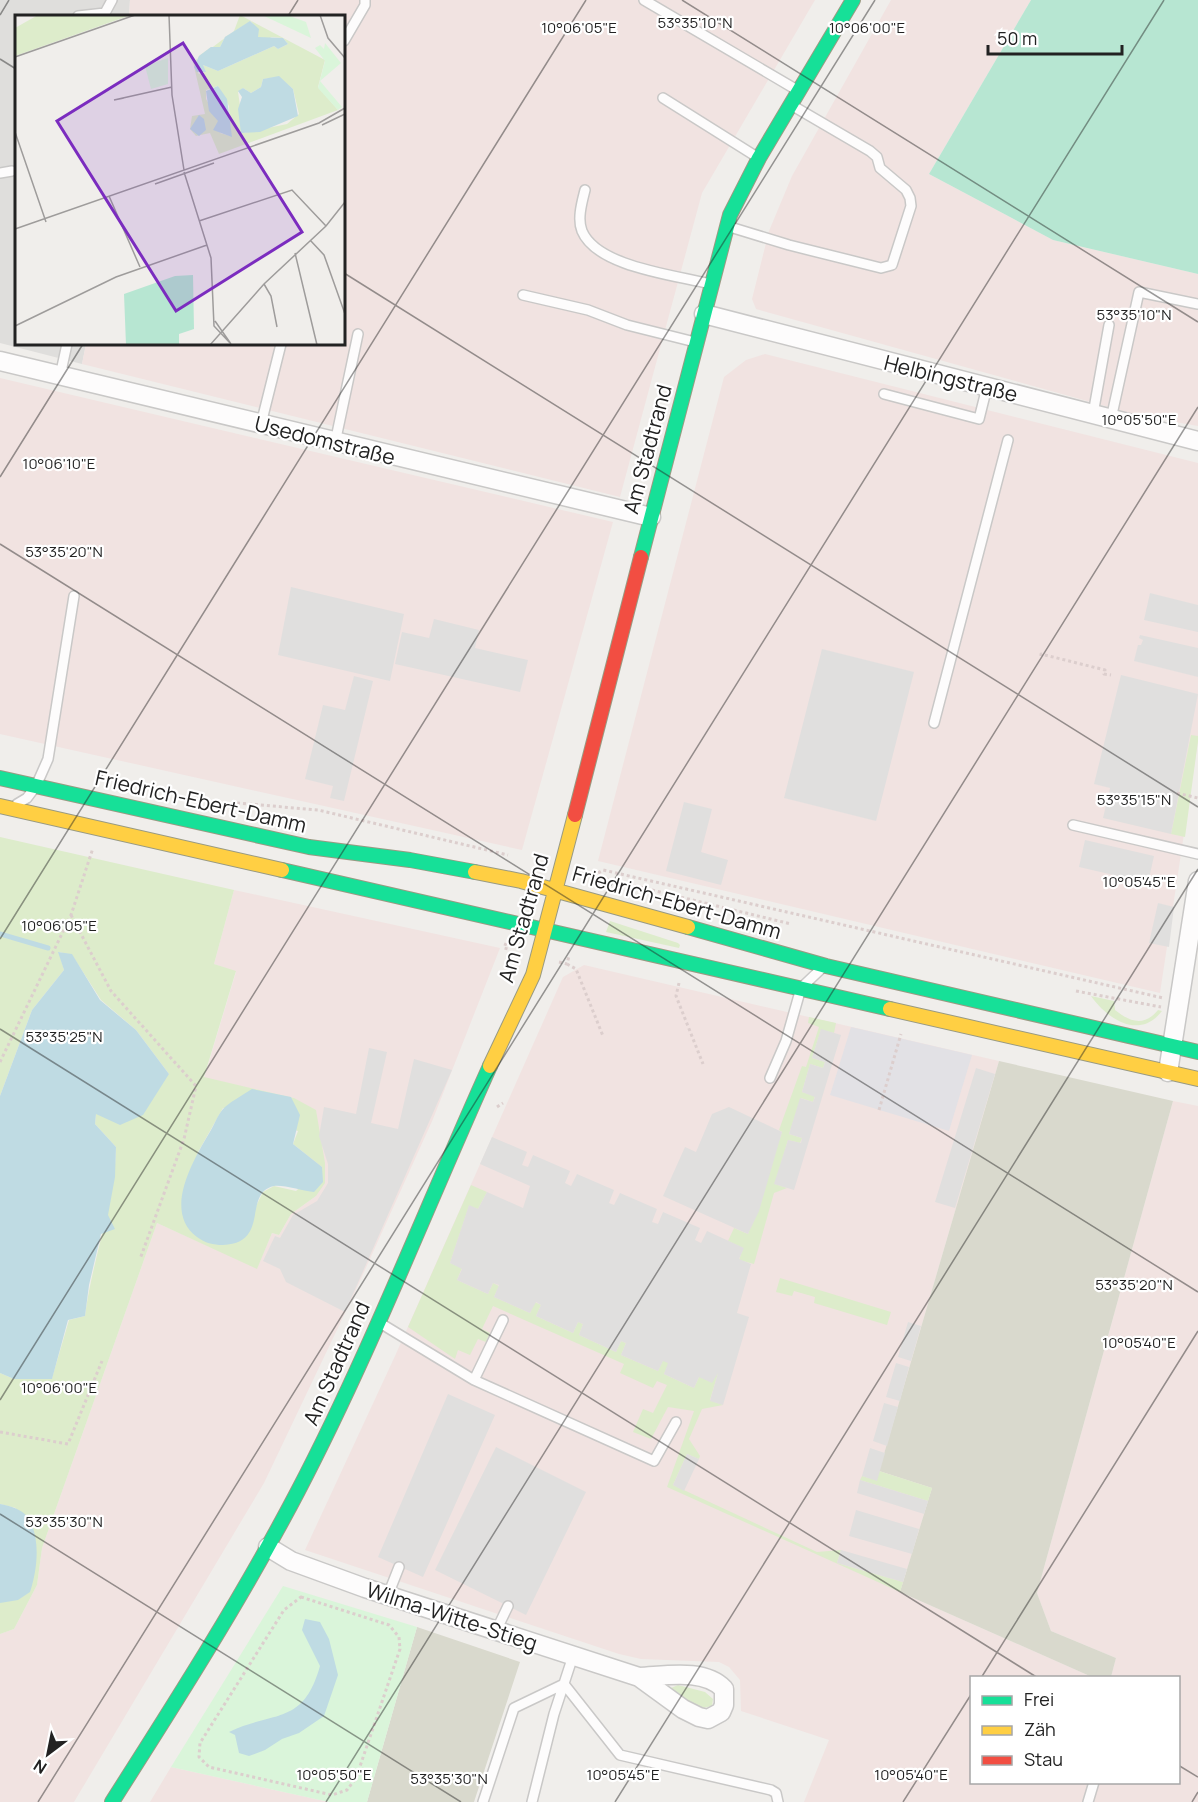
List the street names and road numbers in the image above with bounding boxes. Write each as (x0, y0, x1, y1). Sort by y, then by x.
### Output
street label: Helbingstraße (881, 348, 1021, 408)
street label: Am Stadtrand (616, 381, 678, 517)
street label: Usedomstraße (252, 409, 398, 471)
street label: Friedrich-Ebert-Damm (93, 763, 309, 839)
street label: Am Stadtrand (491, 850, 555, 986)
street label: Friedrich-Ebert-Damm (569, 859, 785, 945)
street label: Am Stadtrand (296, 1297, 376, 1429)
street label: Wilma-Witte-Stieg (363, 1575, 541, 1657)

